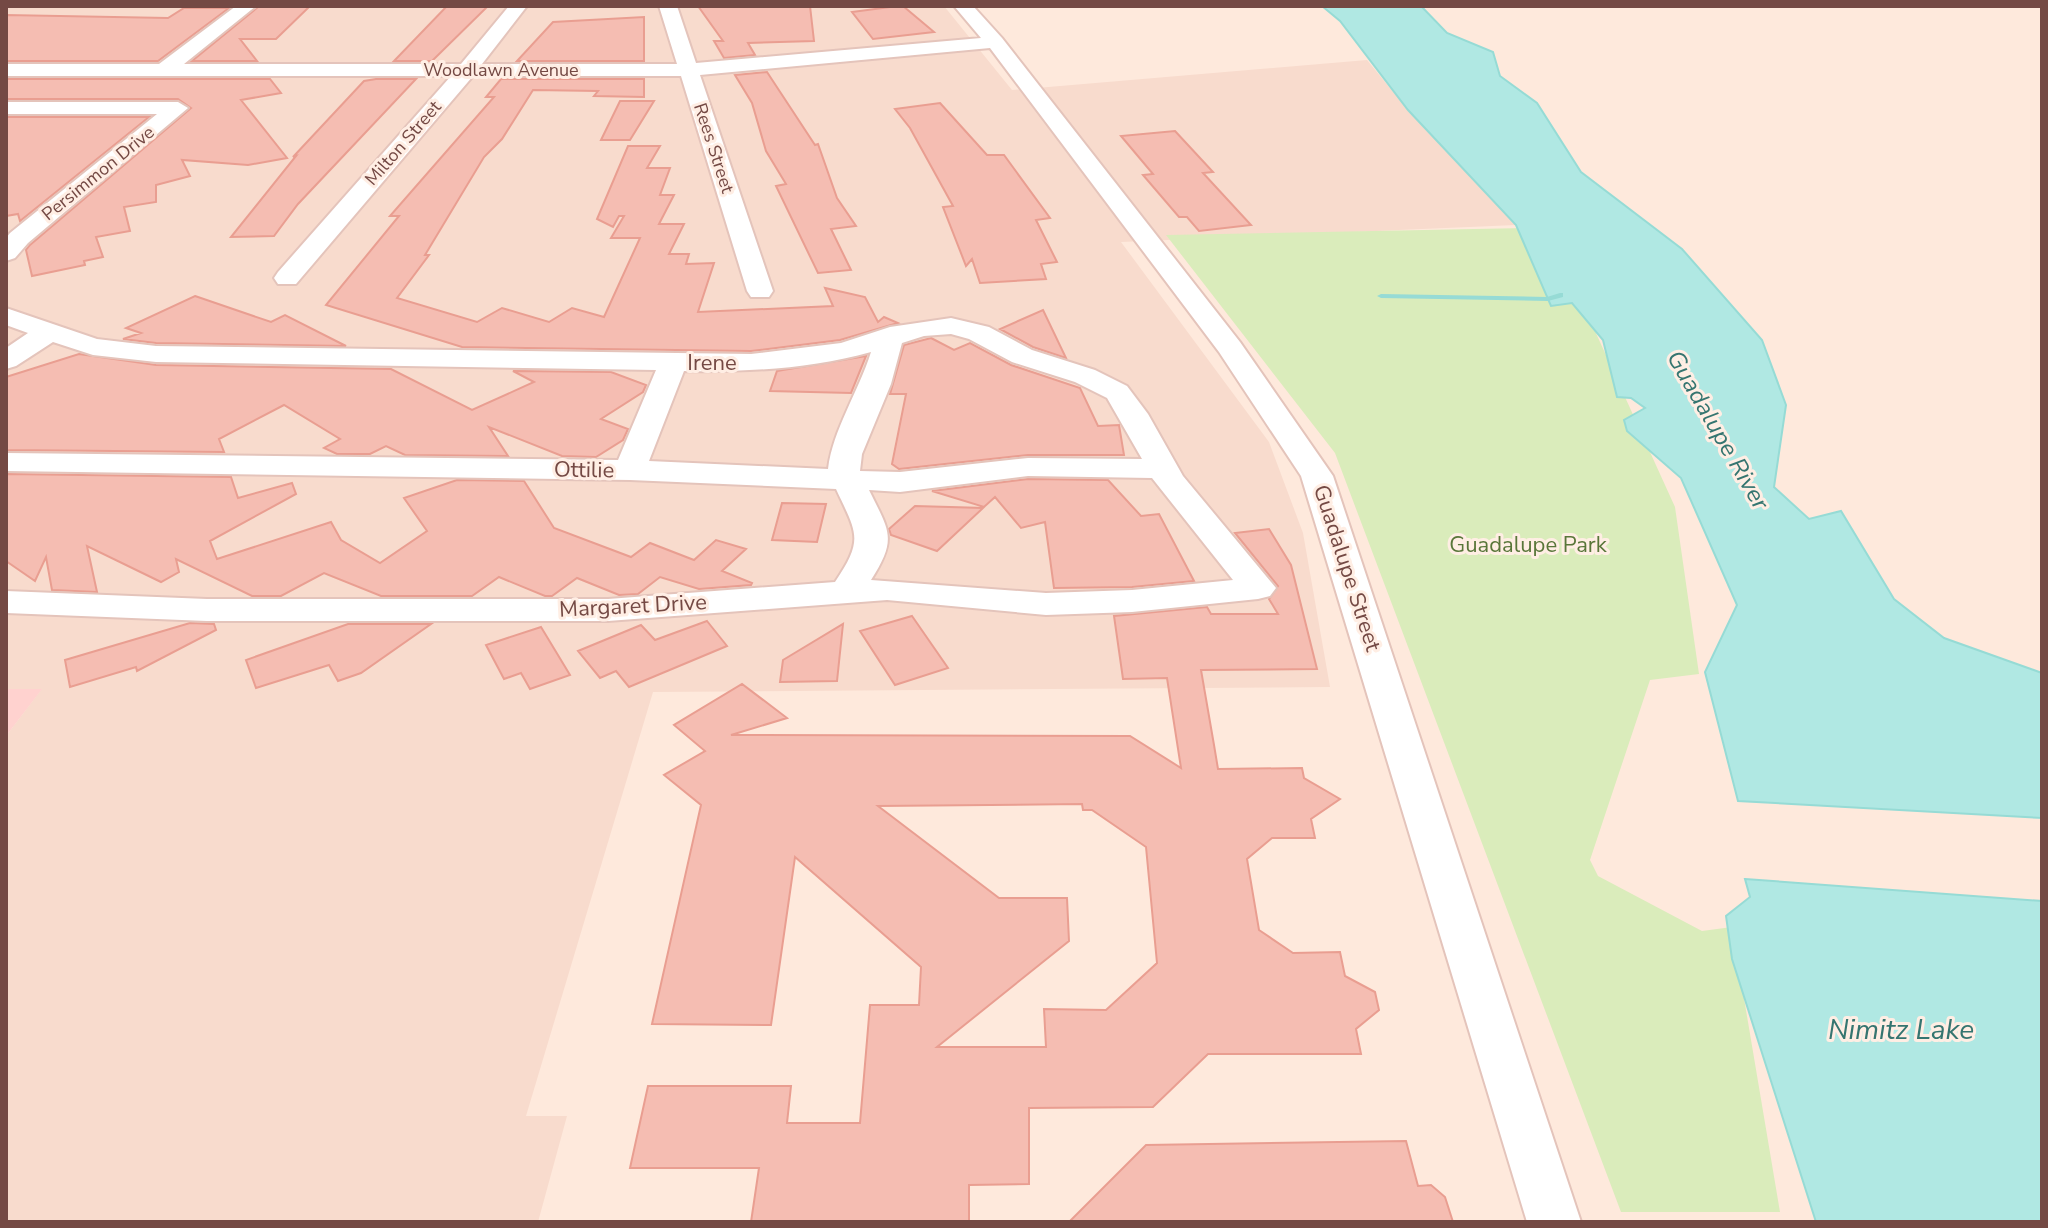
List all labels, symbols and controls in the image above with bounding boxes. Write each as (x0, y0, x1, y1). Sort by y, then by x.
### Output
street label: Woodlawn Avenue (423, 58, 579, 82)
street label: Milton Street (360, 95, 447, 190)
street label: Rees Street (688, 100, 740, 197)
street label: Persimmon Drive (37, 120, 159, 226)
water label: Guadalupe River (1659, 344, 1777, 517)
street label: Irene (687, 348, 737, 378)
street label: Ottilie (554, 454, 614, 486)
street label: Guadalupe Street (1306, 481, 1388, 655)
park label: Guadalupe Park (1449, 530, 1608, 560)
street label: Margaret Drive (558, 587, 708, 625)
water label: Nimitz Lake (1828, 1011, 1974, 1049)

